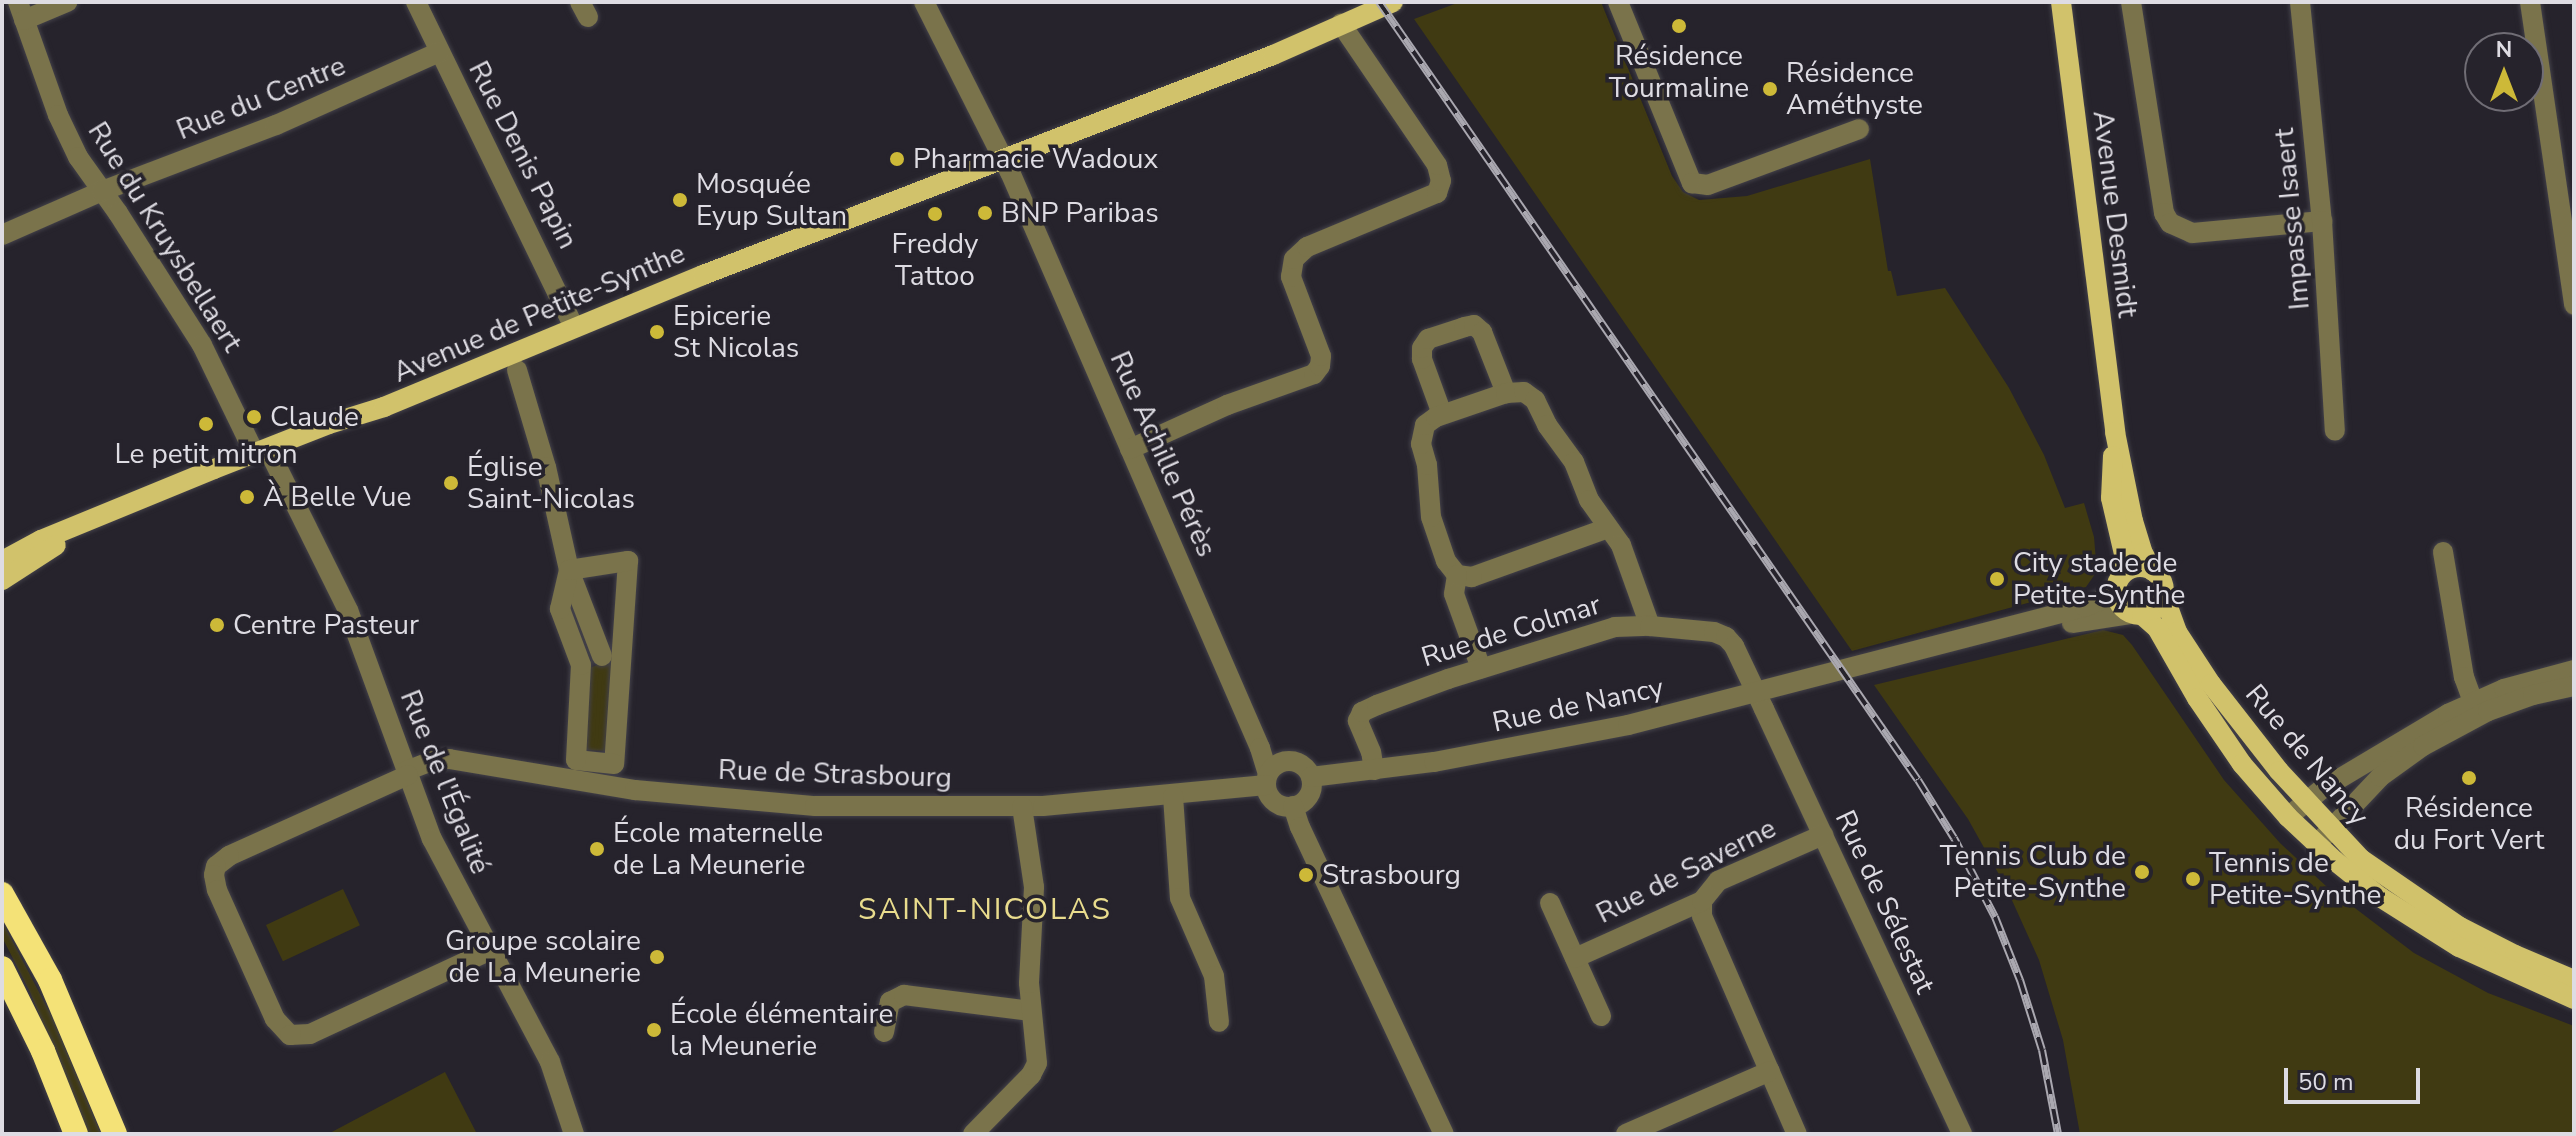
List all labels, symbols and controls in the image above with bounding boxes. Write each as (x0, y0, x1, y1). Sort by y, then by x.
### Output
marker: Résidence Tourmaline (1670, 17, 1688, 35)
north arrow (2464, 32, 2544, 112)
text: N (2496, 35, 2512, 65)
place label: Résidence Tourmaline (1609, 39, 1749, 105)
street label: Rue du Centre (172, 49, 350, 147)
street label: Rue Denis Papin (461, 56, 585, 254)
place label: Résidence Améthyste (1786, 56, 1923, 122)
marker: Résidence Améthyste (1761, 80, 1779, 98)
street label: Avenue Desmidt (2086, 109, 2144, 319)
street label: Rue du Kruysbellaert (81, 116, 249, 358)
street label: Impasse Isaert (2267, 127, 2317, 311)
place label: Pharmacie Wadoux (913, 142, 1158, 176)
marker: Pharmacie Wadoux (888, 150, 906, 168)
place label: Mosquée Eyup Sultan (696, 167, 847, 233)
marker: Mosquée Eyup Sultan (671, 191, 689, 209)
place label: BNP Paribas (1001, 196, 1159, 230)
marker: BNP Paribas (976, 204, 994, 222)
marker: Freddy Tattoo (926, 205, 944, 223)
place label: Freddy Tattoo (892, 227, 978, 293)
street label: Avenue de Petite-Synthe (388, 236, 690, 390)
place label: Epicerie St Nicolas (673, 299, 799, 365)
marker: Epicerie St Nicolas (648, 323, 666, 341)
street label: Rue Achille Pérès (1103, 346, 1223, 562)
place label: Claude (270, 400, 359, 434)
marker: Claude (245, 408, 263, 426)
marker: Le petit mitron (197, 415, 215, 433)
place label: Le petit mitron (114, 437, 298, 471)
place label: Église Saint-Nicolas (467, 450, 635, 516)
marker: Église Saint-Nicolas (442, 474, 460, 492)
place label: À Belle Vue (263, 480, 411, 514)
marker: À Belle Vue (238, 488, 256, 506)
place label: City stade de Petite-Synthe (2013, 546, 2185, 612)
marker: City stade de Petite-Synthe (1988, 570, 2006, 588)
street label: Rue de Colmar (1417, 588, 1605, 674)
place label: Centre Pasteur (233, 608, 419, 642)
marker: Centre Pasteur (208, 616, 226, 634)
street label: Rue de Nancy (1489, 670, 1667, 740)
street label: Rue de Nancy (2238, 678, 2376, 832)
street label: Rue de l'Égalité (393, 685, 497, 879)
street label: Rue de Strasbourg (718, 753, 952, 795)
marker: Résidence du Fort Vert (2460, 769, 2478, 787)
place label: Résidence du Fort Vert (2394, 791, 2544, 857)
street label: Rue de Sélestat (1828, 805, 1942, 999)
street label: Rue de Saverne (1591, 811, 1781, 931)
place label: École maternelle de La Meunerie (613, 816, 823, 882)
place label: Tennis Club de Petite-Synthe (1940, 839, 2126, 905)
marker: École maternelle de La Meunerie (588, 840, 606, 858)
place label: Tennis de Petite-Synthe (2209, 846, 2381, 912)
place label: Strasbourg (1322, 858, 1461, 892)
marker: Tennis Club de Petite-Synthe (2133, 863, 2151, 881)
marker: Strasbourg (1297, 866, 1315, 884)
marker: Tennis de Petite-Synthe (2184, 870, 2202, 888)
district label: SAINT-NICOLAS (858, 892, 1112, 928)
place label: Groupe scolaire de La Meunerie (445, 924, 641, 990)
marker: Groupe scolaire de La Meunerie (648, 948, 666, 966)
place label: École élémentaire la Meunerie (670, 997, 893, 1063)
marker: École élémentaire la Meunerie (645, 1021, 663, 1039)
scale bar (2288, 1052, 2424, 1102)
text: 50 m (2298, 1066, 2354, 1098)

